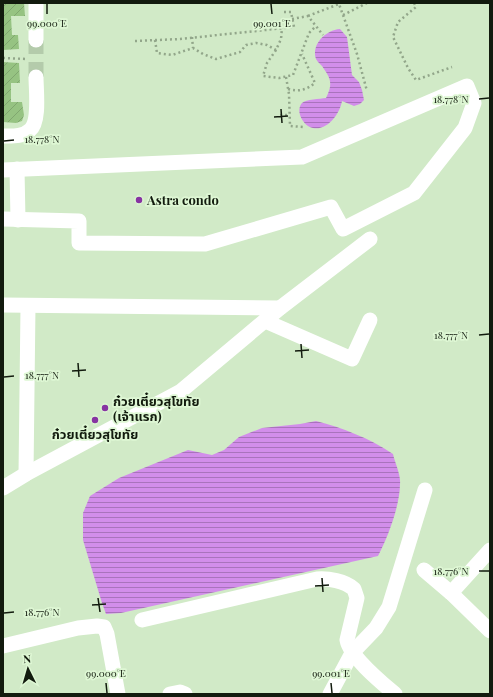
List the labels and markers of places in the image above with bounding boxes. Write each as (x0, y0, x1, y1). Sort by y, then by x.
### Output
place label: Astra condo (146, 191, 219, 208)
marker: Astra condo (134, 195, 144, 205)
place label: ก๋วยเตี๋ยวสุโขทัย (เจ้าแรก) (113, 392, 200, 424)
marker: ก๋วยเตี๋ยวสุโขทัย (เจ้าแรก) (100, 403, 110, 413)
marker: ก๋วยเตี๋ยวสุโขทัย (90, 415, 100, 425)
place label: ก๋วยเตี๋ยวสุโขทัย (52, 425, 138, 442)

